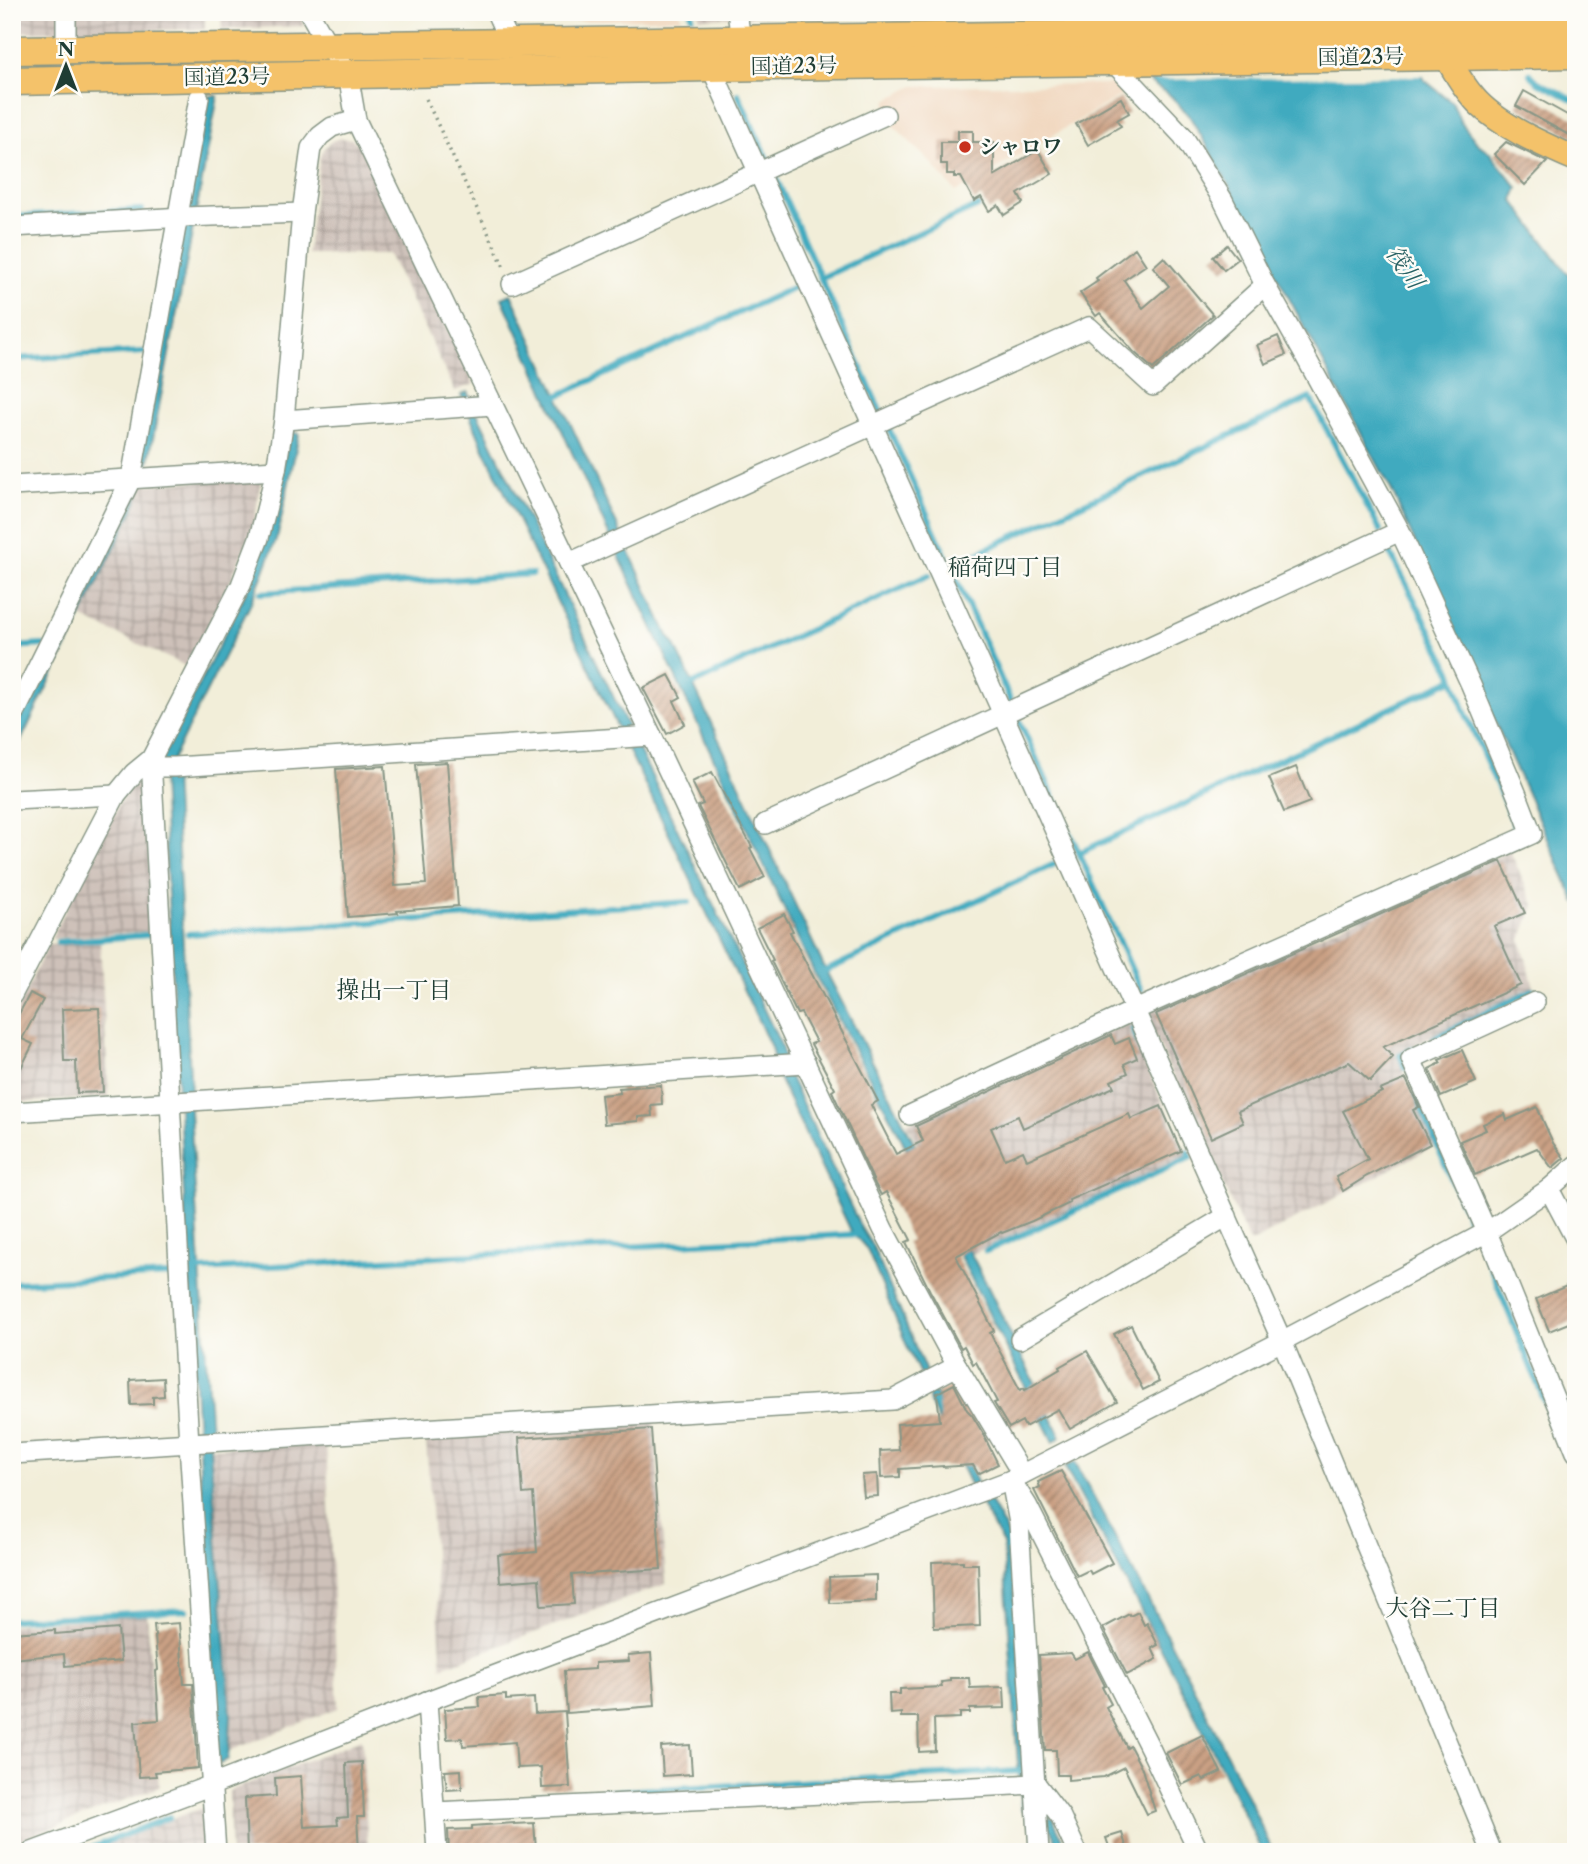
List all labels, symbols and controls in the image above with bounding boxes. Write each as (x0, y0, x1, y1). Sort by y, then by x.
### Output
north arrow (32, 32, 102, 102)
text: N (58, 38, 74, 61)
street label: 国道23号 (1317, 43, 1405, 70)
street label: 国道23号 (750, 52, 838, 79)
street label: 国道23号 (183, 63, 271, 90)
place label: シャロワ (979, 134, 1063, 159)
marker: シャロワ (957, 139, 973, 155)
water label: 筏川 (1380, 240, 1431, 296)
district label: 稲荷四丁目 (948, 553, 1063, 581)
district label: 操出一丁目 (337, 976, 452, 1004)
district label: 大谷二丁目 (1386, 1594, 1501, 1622)

